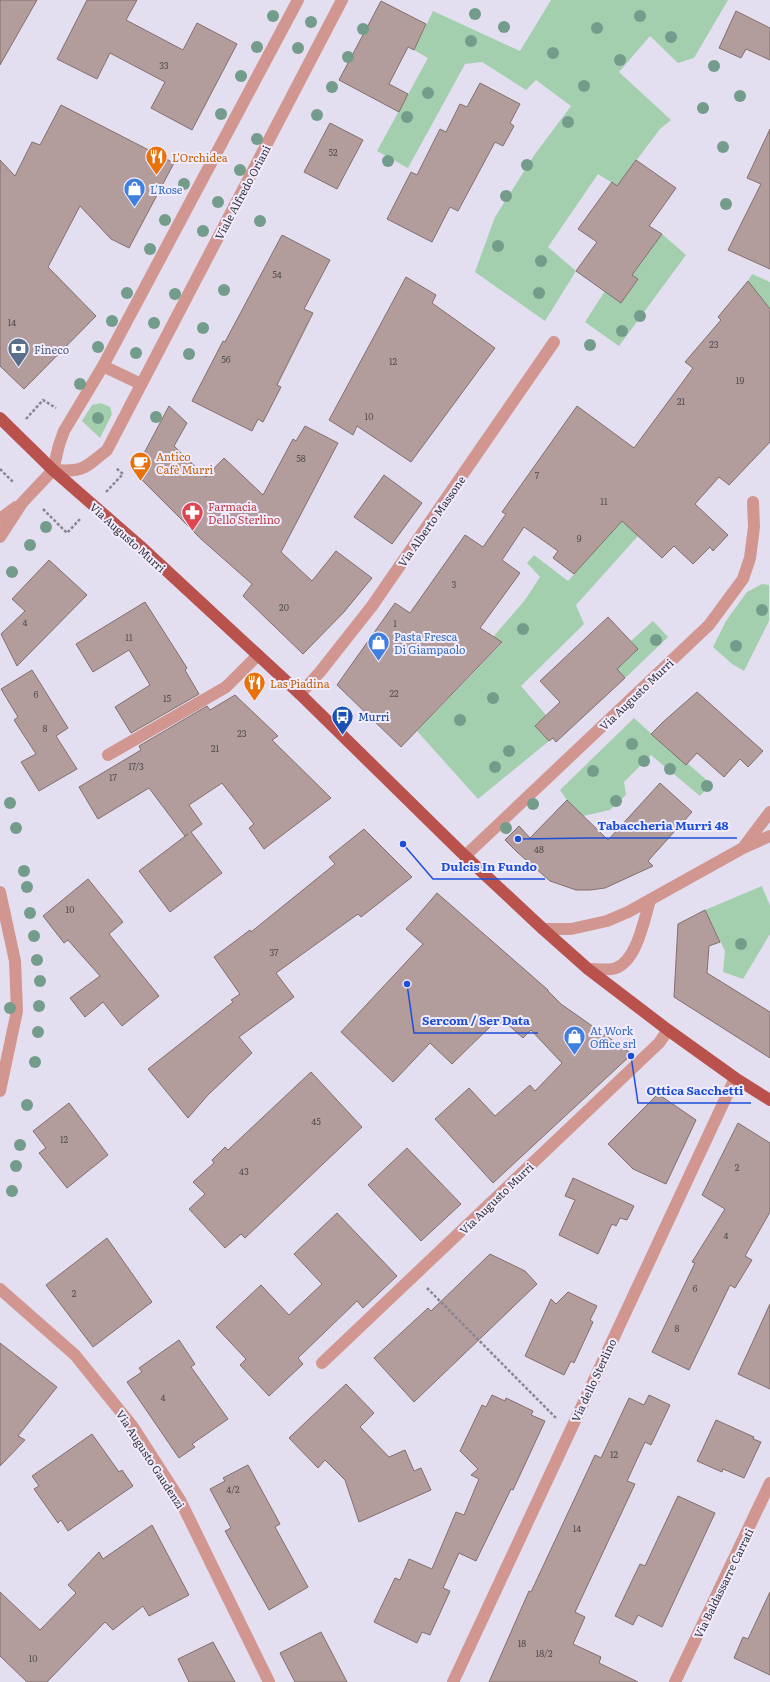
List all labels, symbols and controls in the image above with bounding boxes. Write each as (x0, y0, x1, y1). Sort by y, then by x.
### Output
house number: 33 (159, 58, 169, 72)
street label: Viale Alfredo Oriani (210, 142, 274, 242)
restaurant icon: L'Orchidea (144, 144, 170, 177)
house number: 52 (328, 145, 338, 159)
place label: L'Orchidea (172, 149, 228, 165)
shop icon: L'Rose (122, 176, 148, 209)
place label: L'Rose (150, 181, 183, 197)
house number: 54 (272, 267, 282, 281)
house number: 14 (8, 315, 16, 329)
bank icon: Fineco (5, 336, 31, 369)
house number: 23 (709, 337, 719, 351)
place label: Fineco (34, 341, 69, 357)
house number: 56 (221, 352, 231, 366)
house number: 12 (389, 354, 398, 368)
house number: 19 (736, 373, 744, 387)
house number: 21 (677, 394, 685, 408)
house number: 10 (365, 409, 373, 423)
place label: Antico Cafè Murri (156, 448, 213, 477)
cafe icon: Antico Cafè Murri (128, 449, 154, 482)
house number: 58 (296, 451, 306, 465)
house number: 7 (535, 468, 540, 482)
street label: Via Alberto Massone (394, 472, 469, 570)
house number: 11 (600, 494, 608, 508)
place label: Farmacia Dello Sterlino (208, 498, 280, 527)
street label: Via Augusto Murri (87, 499, 170, 576)
pharmacy icon: Farmacia Dello Sterlino (179, 499, 205, 532)
house number: 9 (577, 531, 582, 545)
house number: 3 (452, 577, 457, 591)
house number: 20 (279, 600, 289, 614)
house number: 4 (23, 615, 28, 629)
house number: 1 (393, 616, 397, 630)
place label: Pasta Fresca Di Giampaolo (394, 628, 466, 657)
shop icon: Pasta Fresca Di Giampaolo (365, 629, 391, 662)
house number: 11 (125, 630, 133, 644)
street label: Via Augusto Murri (596, 654, 677, 733)
restaurant icon: Las Piadina (241, 670, 267, 703)
place label: Las Piadina (270, 675, 330, 691)
house number: 22 (389, 686, 399, 700)
house number: 6 (34, 687, 39, 701)
house number: 15 (163, 691, 172, 705)
bus stop icon: Murri (330, 703, 356, 736)
place label: Murri (358, 708, 390, 724)
house number: 8 (43, 721, 48, 735)
house number: 23 (237, 726, 247, 740)
house number: 21 (211, 741, 219, 755)
house number: 17/3 (128, 759, 144, 773)
house number: 17 (109, 770, 117, 784)
callout: Tabaccheria Murri 48 (589, 814, 737, 838)
text: Tabaccheria Murri 48 (597, 816, 729, 834)
house number: 48 (534, 842, 544, 856)
callout: Dulcis In Fundo (433, 855, 545, 879)
text: Dulcis In Fundo (441, 857, 538, 875)
house number: 10 (66, 902, 74, 916)
house number: 37 (269, 945, 279, 959)
callout: Sercom / Ser Data (414, 1009, 538, 1033)
text: Sercom / Ser Data (422, 1011, 530, 1029)
place label: At Work Office srl (590, 1022, 637, 1051)
shop icon: At Work Office srl (562, 1023, 588, 1056)
callout: Ottica Sacchetti (638, 1079, 751, 1103)
text: Ottica Sacchetti (647, 1081, 744, 1099)
house number: 45 (311, 1114, 321, 1128)
house number: 12 (60, 1132, 69, 1146)
street label: Via Augusto Murri (456, 1158, 537, 1237)
house number: 2 (735, 1160, 740, 1174)
house number: 43 (239, 1164, 249, 1178)
house number: 4 (724, 1228, 729, 1242)
house number: 6 (693, 1281, 698, 1295)
house number: 2 (72, 1286, 77, 1300)
house number: 8 (675, 1321, 680, 1335)
street label: Via dello Sterlino (567, 1336, 619, 1424)
house number: 4 (161, 1390, 166, 1404)
street label: Via Augusto Gaudenzi (113, 1407, 189, 1512)
house number: 12 (610, 1447, 619, 1461)
house number: 4/2 (226, 1482, 240, 1496)
house number: 14 (573, 1521, 581, 1535)
street label: Via Baldassarre Carrati (689, 1525, 757, 1641)
house number: 18 (518, 1636, 526, 1650)
house number: 18/2 (535, 1646, 553, 1660)
house number: 10 (29, 1651, 37, 1665)

